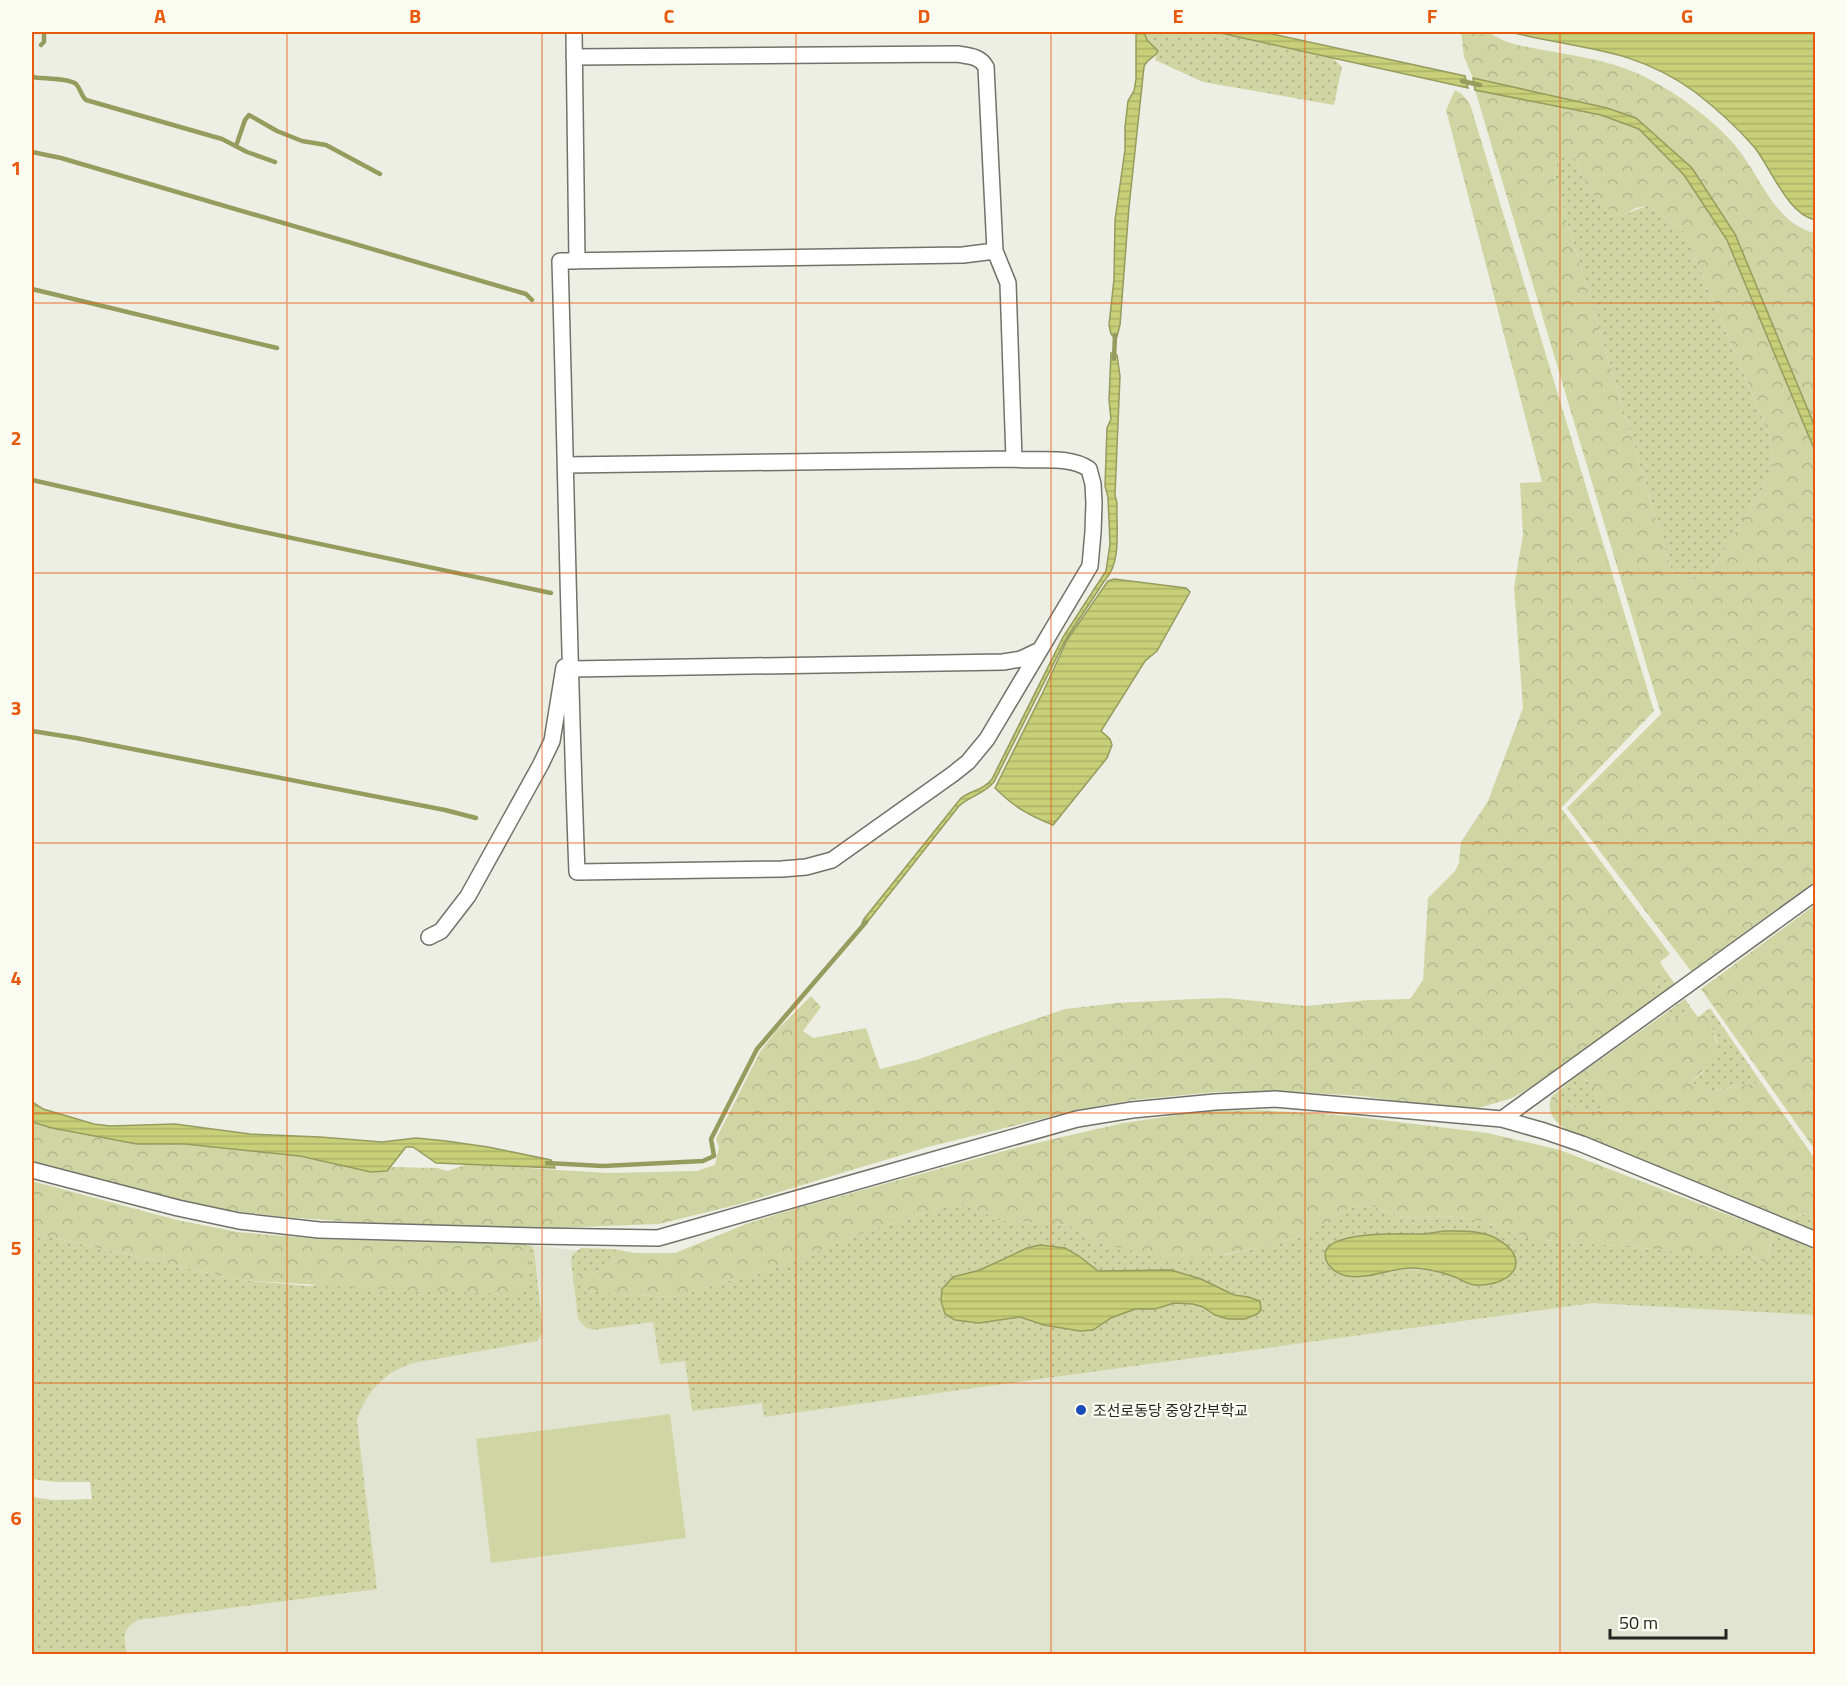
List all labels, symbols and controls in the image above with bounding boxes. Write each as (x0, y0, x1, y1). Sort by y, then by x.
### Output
text: A (154, 0, 166, 31)
text: B (409, 0, 421, 31)
text: C (664, 0, 675, 31)
text: D (918, 0, 930, 31)
text: E (1172, 0, 1184, 31)
text: F (1427, 0, 1438, 31)
text: G (1681, 0, 1693, 31)
text: 1 (10, 152, 22, 183)
text: 2 (10, 422, 22, 453)
text: 3 (10, 692, 22, 723)
text: 4 (10, 962, 22, 993)
text: 5 (10, 1232, 22, 1263)
place label: 조선로동당 중앙간부학교 (1093, 1399, 1248, 1422)
marker: 조선로동당 중앙간부학교 (1074, 1403, 1088, 1417)
text: 6 (10, 1502, 22, 1533)
scale bar (1610, 1602, 1726, 1640)
text: 50 m (1619, 1609, 1658, 1636)

